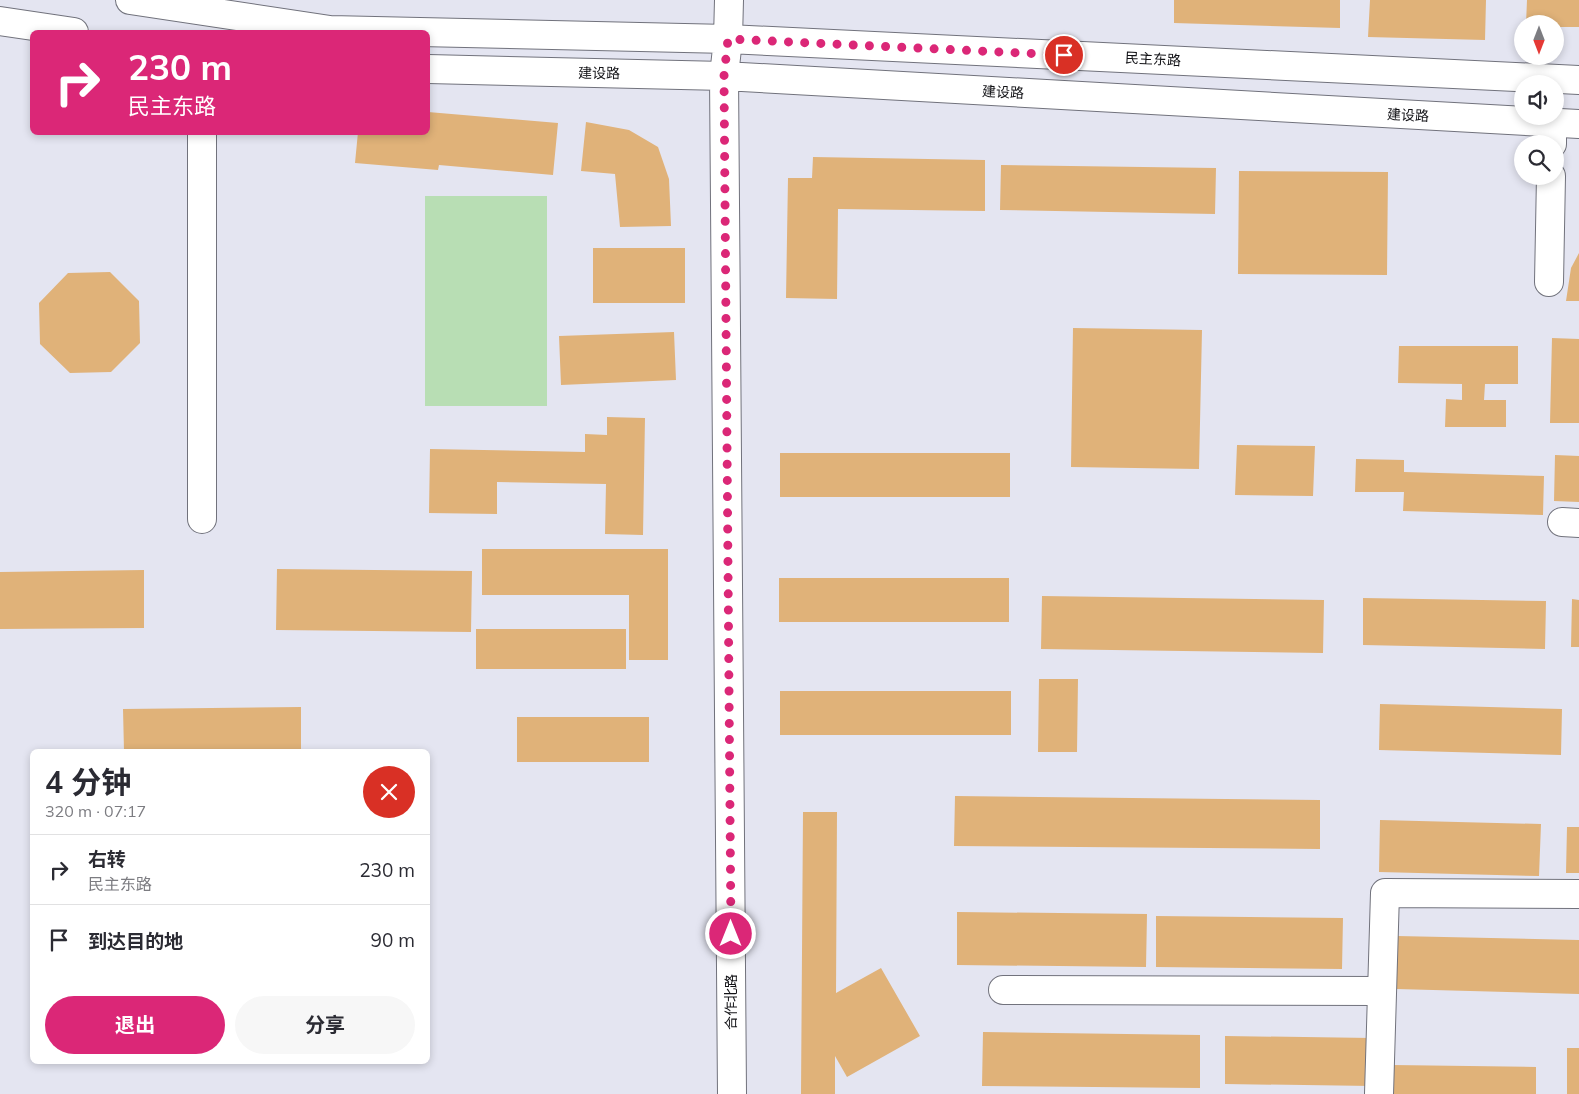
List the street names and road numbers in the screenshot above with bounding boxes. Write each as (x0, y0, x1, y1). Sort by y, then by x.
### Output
street label: 民主东路 (1125, 49, 1181, 69)
street label: 建设路 (578, 64, 620, 82)
street label: 建设路 (982, 82, 1024, 102)
street label: 建设路 (1387, 105, 1429, 125)
street label: 合作北路 (722, 974, 740, 1030)

